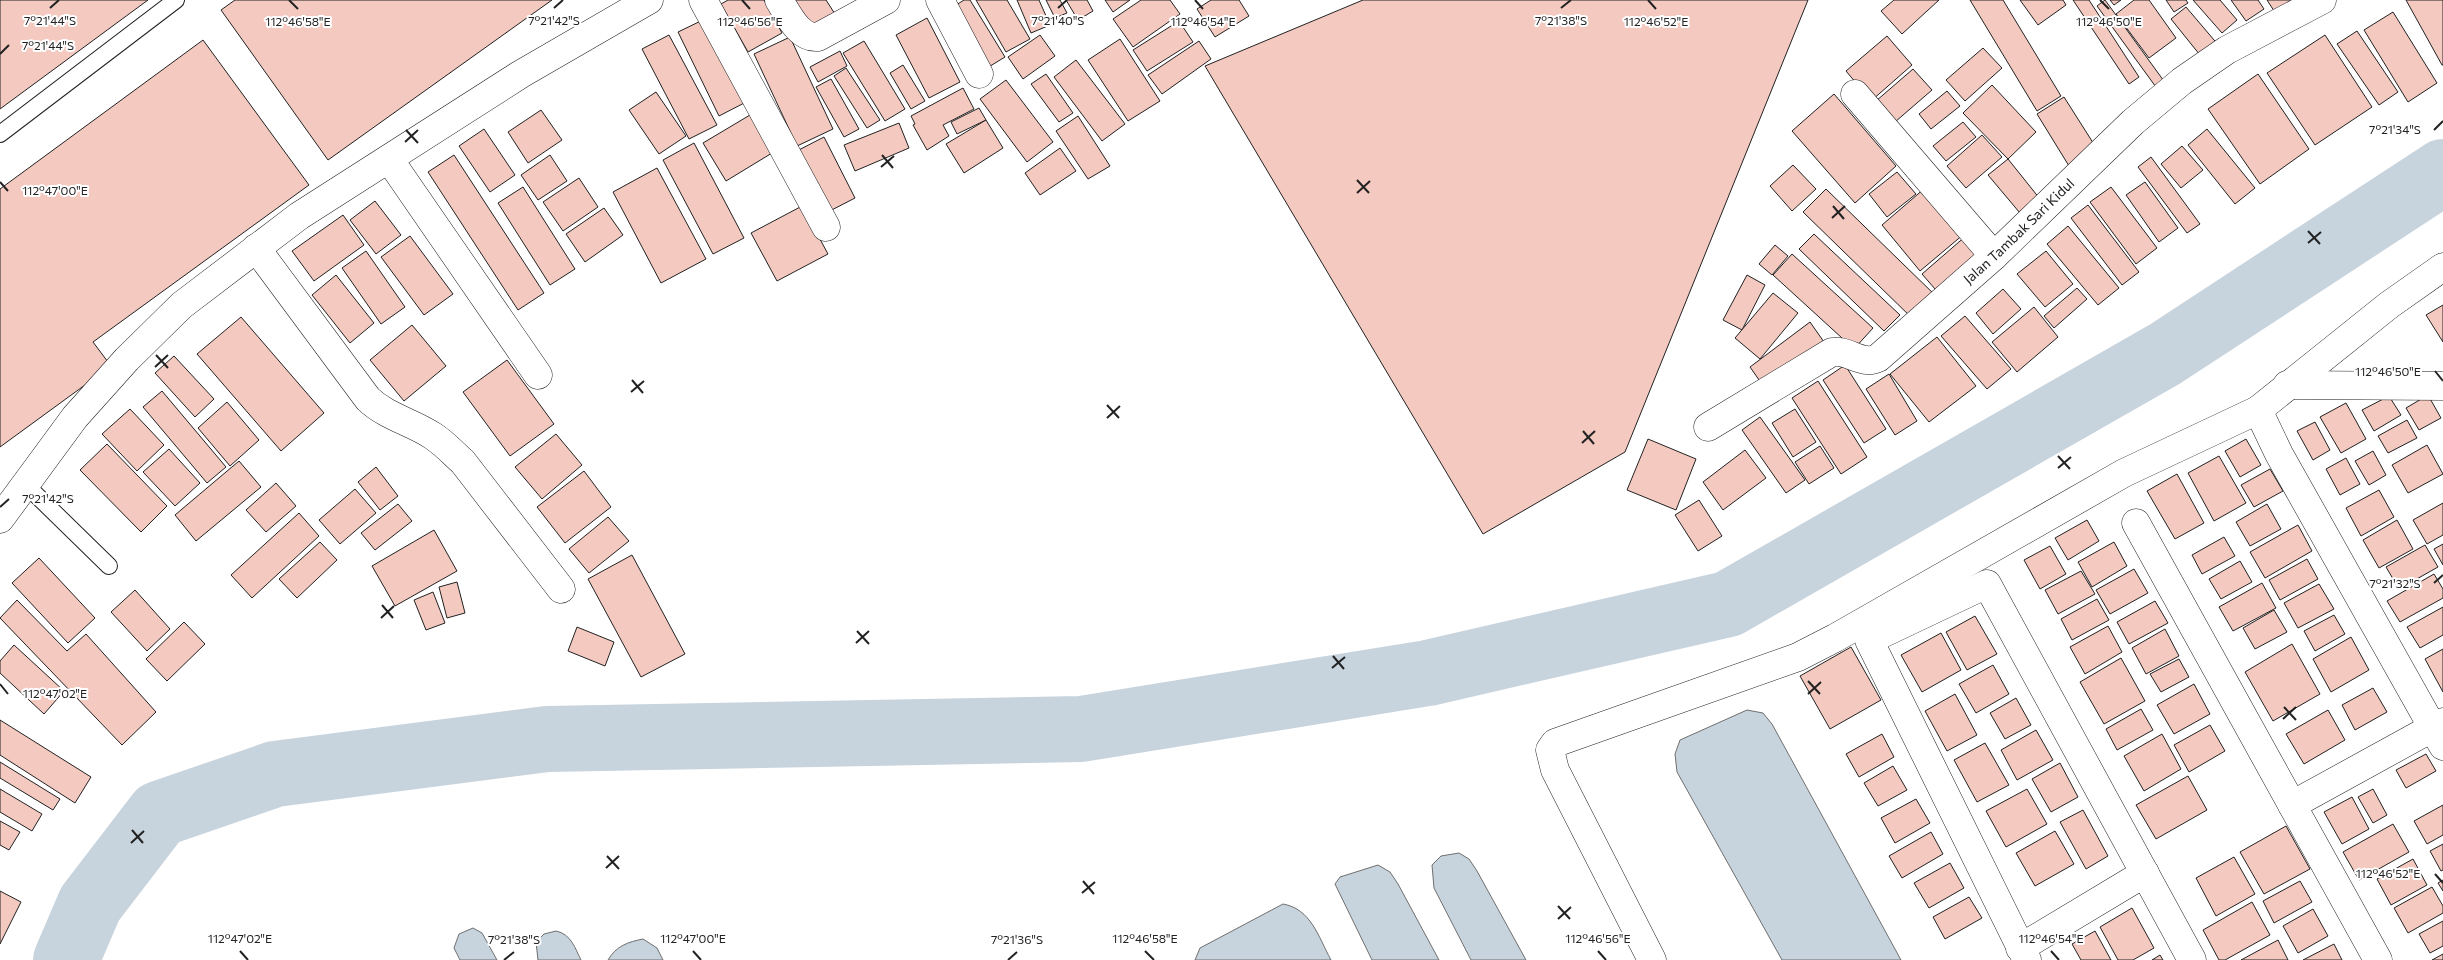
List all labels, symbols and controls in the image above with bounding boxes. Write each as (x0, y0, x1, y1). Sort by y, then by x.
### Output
text: 7°21'44"S (24, 13, 76, 27)
text: 7°21'42"S (528, 13, 580, 27)
text: 7°21'40"S (1032, 13, 1084, 27)
text: 7°21'38"S (1535, 13, 1587, 27)
text: 112°46'58"E (265, 14, 331, 28)
text: 112°46'56"E (717, 14, 783, 28)
text: 112°46'54"E (1170, 14, 1236, 28)
text: 112°46'52"E (1624, 14, 1688, 28)
text: 112°46'50"E (2076, 14, 2142, 28)
text: 7°21'44"S (22, 38, 74, 52)
text: 7°21'34"S (2369, 122, 2421, 136)
street label: Jalan Tambak Sari Kidul (1959, 174, 2077, 287)
text: 112°47'00"E (22, 183, 88, 197)
text: 112°46'50"E (2355, 364, 2421, 378)
text: 7°21'42"S (22, 491, 74, 505)
text: 7°21'32"S (2369, 576, 2421, 590)
text: 112°47'02"E (23, 686, 87, 700)
text: 112°46'52"E (2356, 866, 2420, 880)
text: 112°47'02"E (208, 931, 272, 945)
text: 112°47'00"E (660, 931, 726, 945)
text: 112°46'58"E (1112, 931, 1178, 945)
text: 112°46'56"E (1565, 931, 1631, 945)
text: 112°46'54"E (2018, 931, 2084, 945)
text: 7°21'38"S (488, 932, 540, 946)
text: 7°21'36"S (991, 932, 1043, 946)

